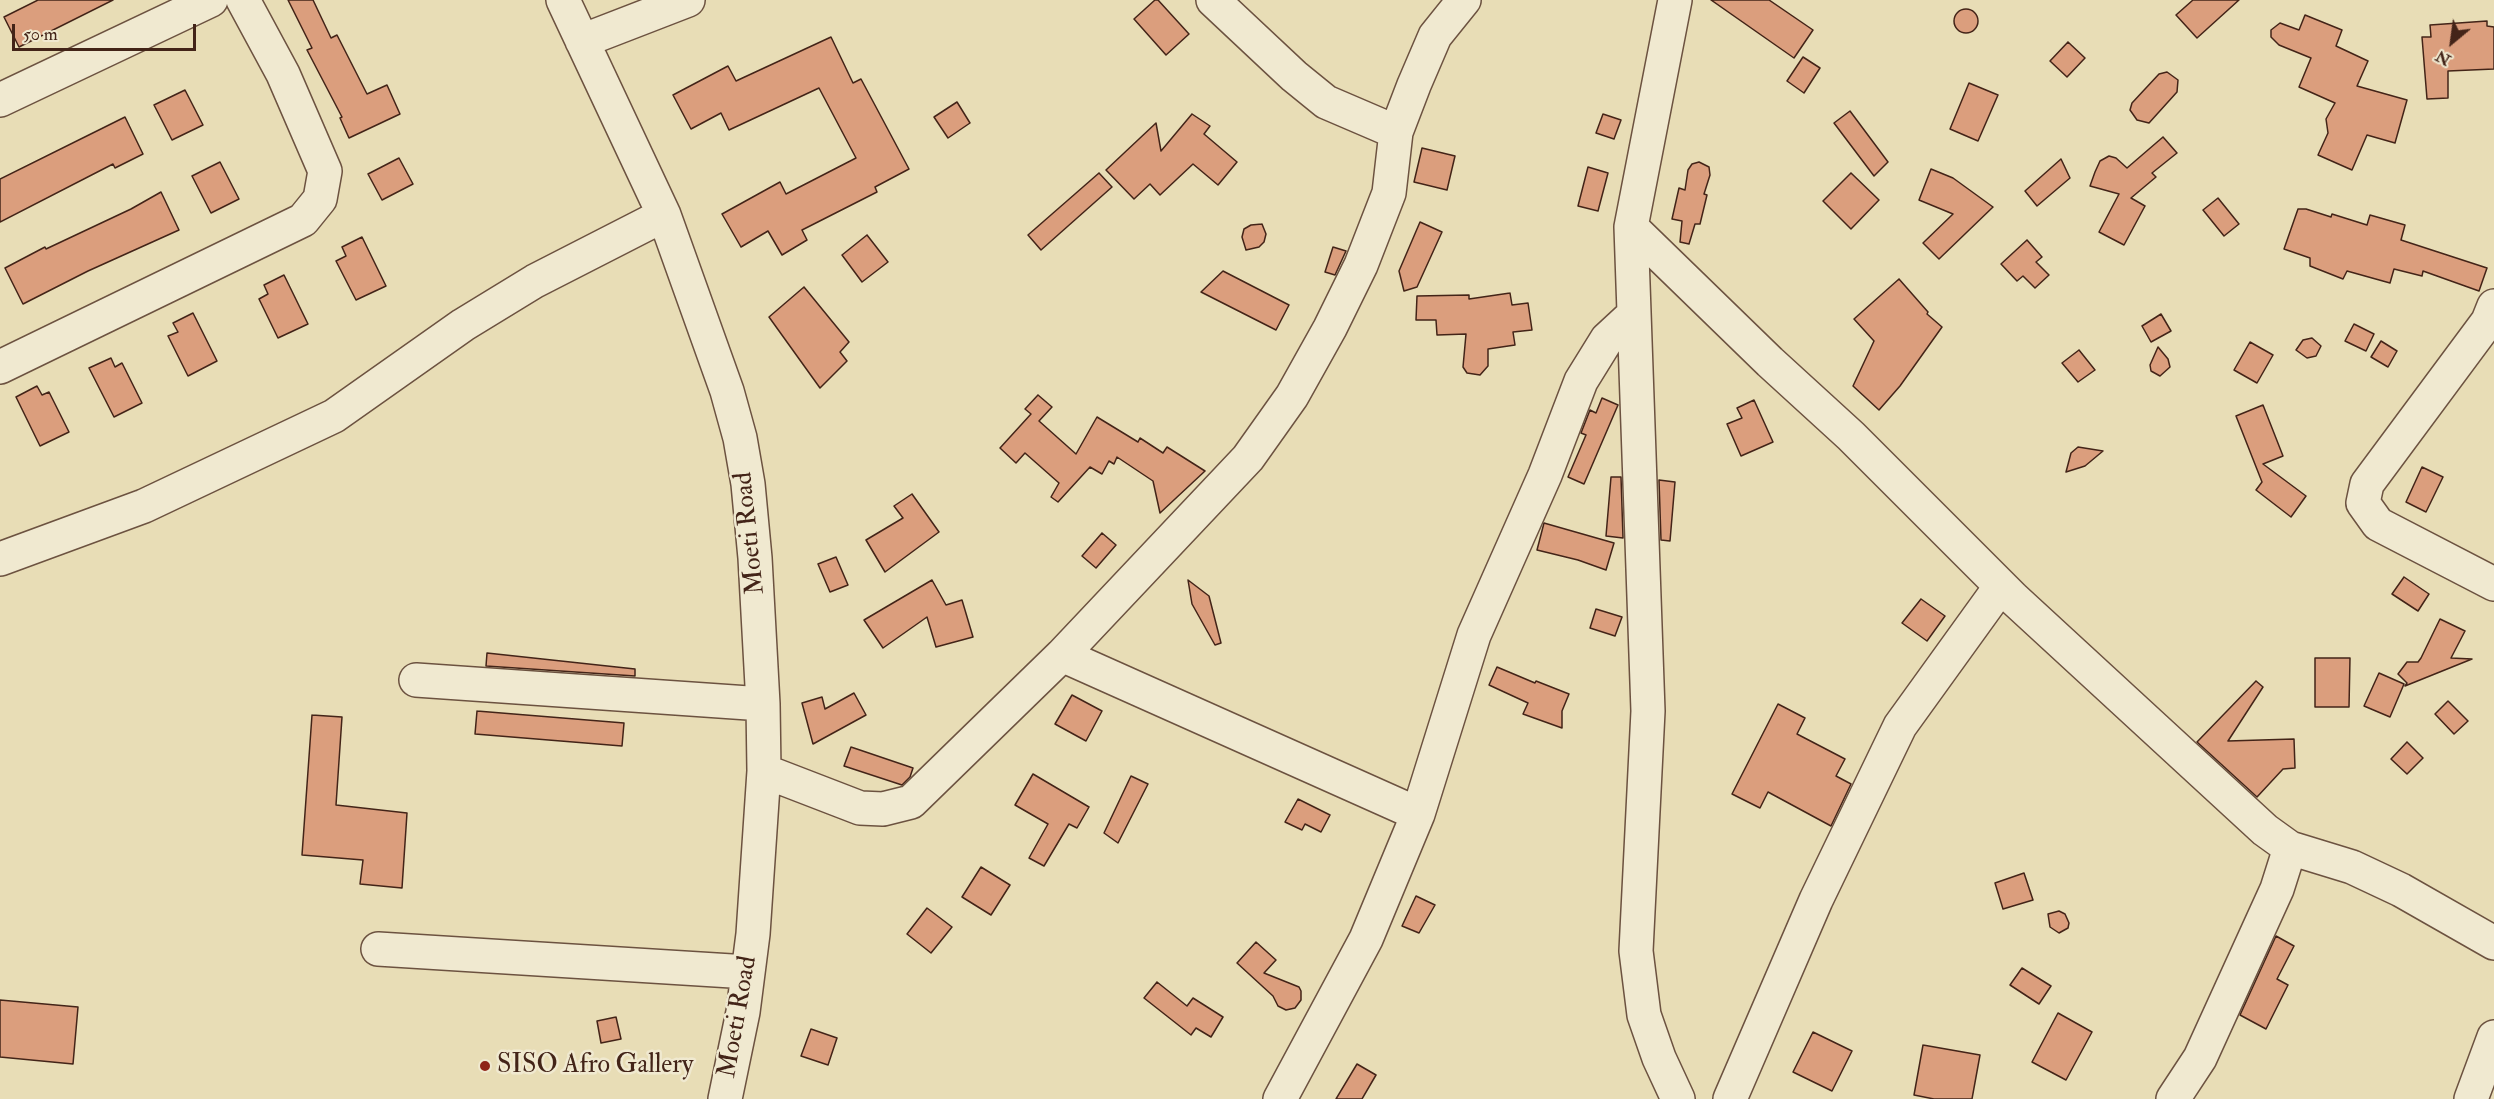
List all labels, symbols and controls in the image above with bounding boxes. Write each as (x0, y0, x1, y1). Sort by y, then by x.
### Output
scale bar (15, 12, 200, 50)
north arrow (2422, 12, 2482, 72)
text: 50 m (23, 23, 58, 46)
text: N (2432, 46, 2454, 70)
street label: Moeti Road (729, 470, 773, 596)
street label: Moeti Road (713, 954, 765, 1080)
place label: SISO Afro Gallery (497, 1050, 693, 1082)
marker: SISO Afro Gallery (478, 1059, 492, 1073)

